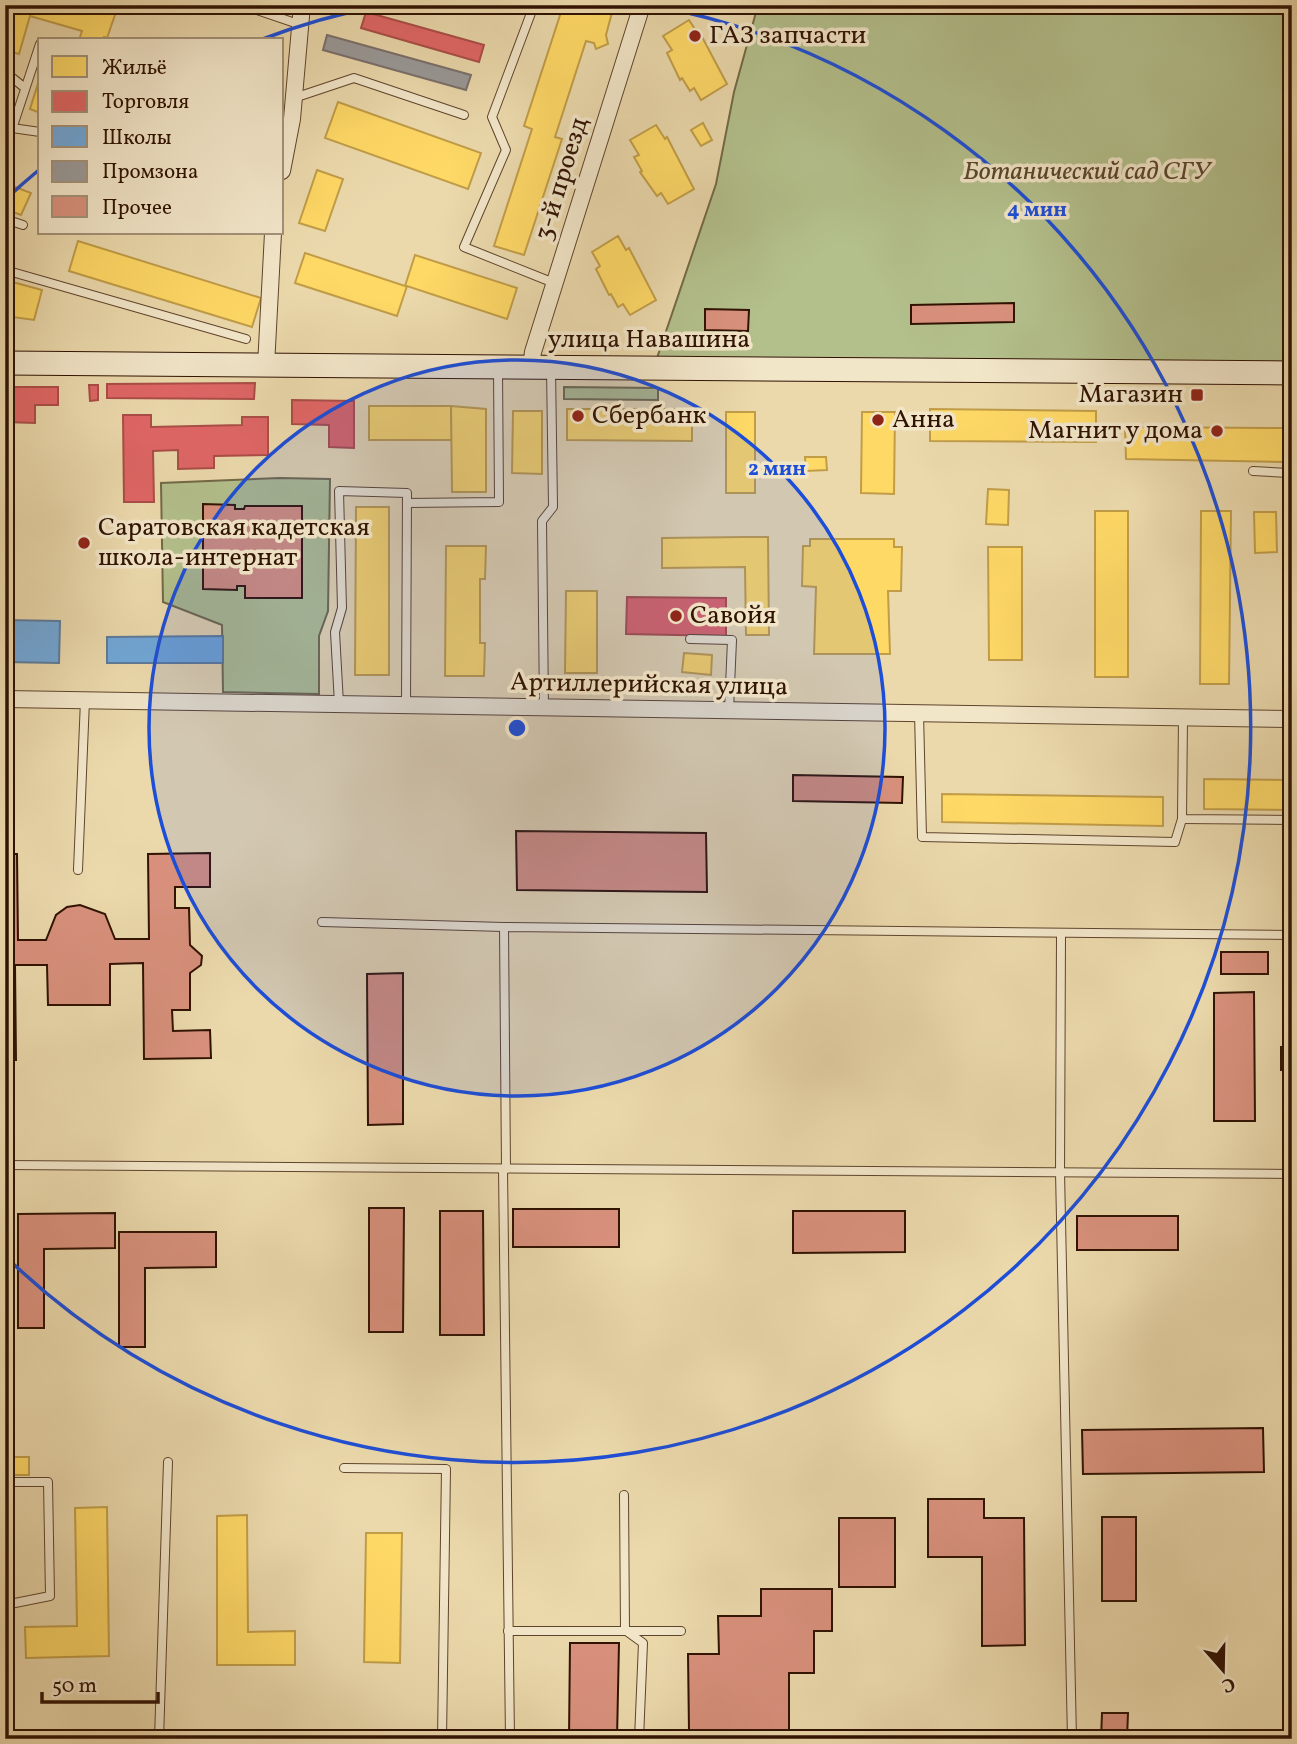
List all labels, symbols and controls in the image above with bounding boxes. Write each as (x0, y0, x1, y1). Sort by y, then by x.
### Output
place label: ГАЗ запчасти (709, 18, 866, 54)
marker: ГАЗ запчасти (687, 28, 703, 44)
legend (38, 38, 284, 234)
text: Жильё (102, 54, 167, 83)
text: Торговля (102, 88, 189, 117)
street label: 3-й проезд (526, 113, 598, 245)
text: Школы (102, 124, 172, 153)
park label: Ботанический сад СГУ (964, 154, 1213, 190)
text: Промзона (102, 158, 198, 187)
text: Прочее (102, 194, 172, 223)
text: 4 мин (1007, 196, 1067, 225)
street label: улица Навашина (548, 322, 750, 358)
place label: Магазин (1079, 377, 1183, 413)
marker: Магазин (1189, 387, 1205, 403)
place label: Сбербанк (592, 398, 706, 434)
place label: Анна (892, 402, 955, 438)
marker: Сбербанк (570, 408, 586, 424)
marker: Анна (870, 412, 886, 428)
place label: Магнит у дома (1028, 413, 1203, 449)
marker: Магнит у дома (1209, 423, 1225, 439)
text: 2 мин (748, 455, 806, 484)
place label: Саратовская кадетская школа-интернат (98, 510, 370, 576)
marker: Саратовская кадетская школа-интернат (76, 535, 92, 551)
place label: Савойя (690, 598, 776, 634)
marker: Савойя (668, 608, 684, 624)
street label: Артиллерийская улица (510, 665, 788, 705)
centre of rings (505, 716, 529, 740)
north arrow (1188, 1636, 1258, 1706)
scale bar (42, 1660, 158, 1704)
text: С (1218, 1670, 1238, 1698)
text: 50 m (52, 1672, 97, 1701)

